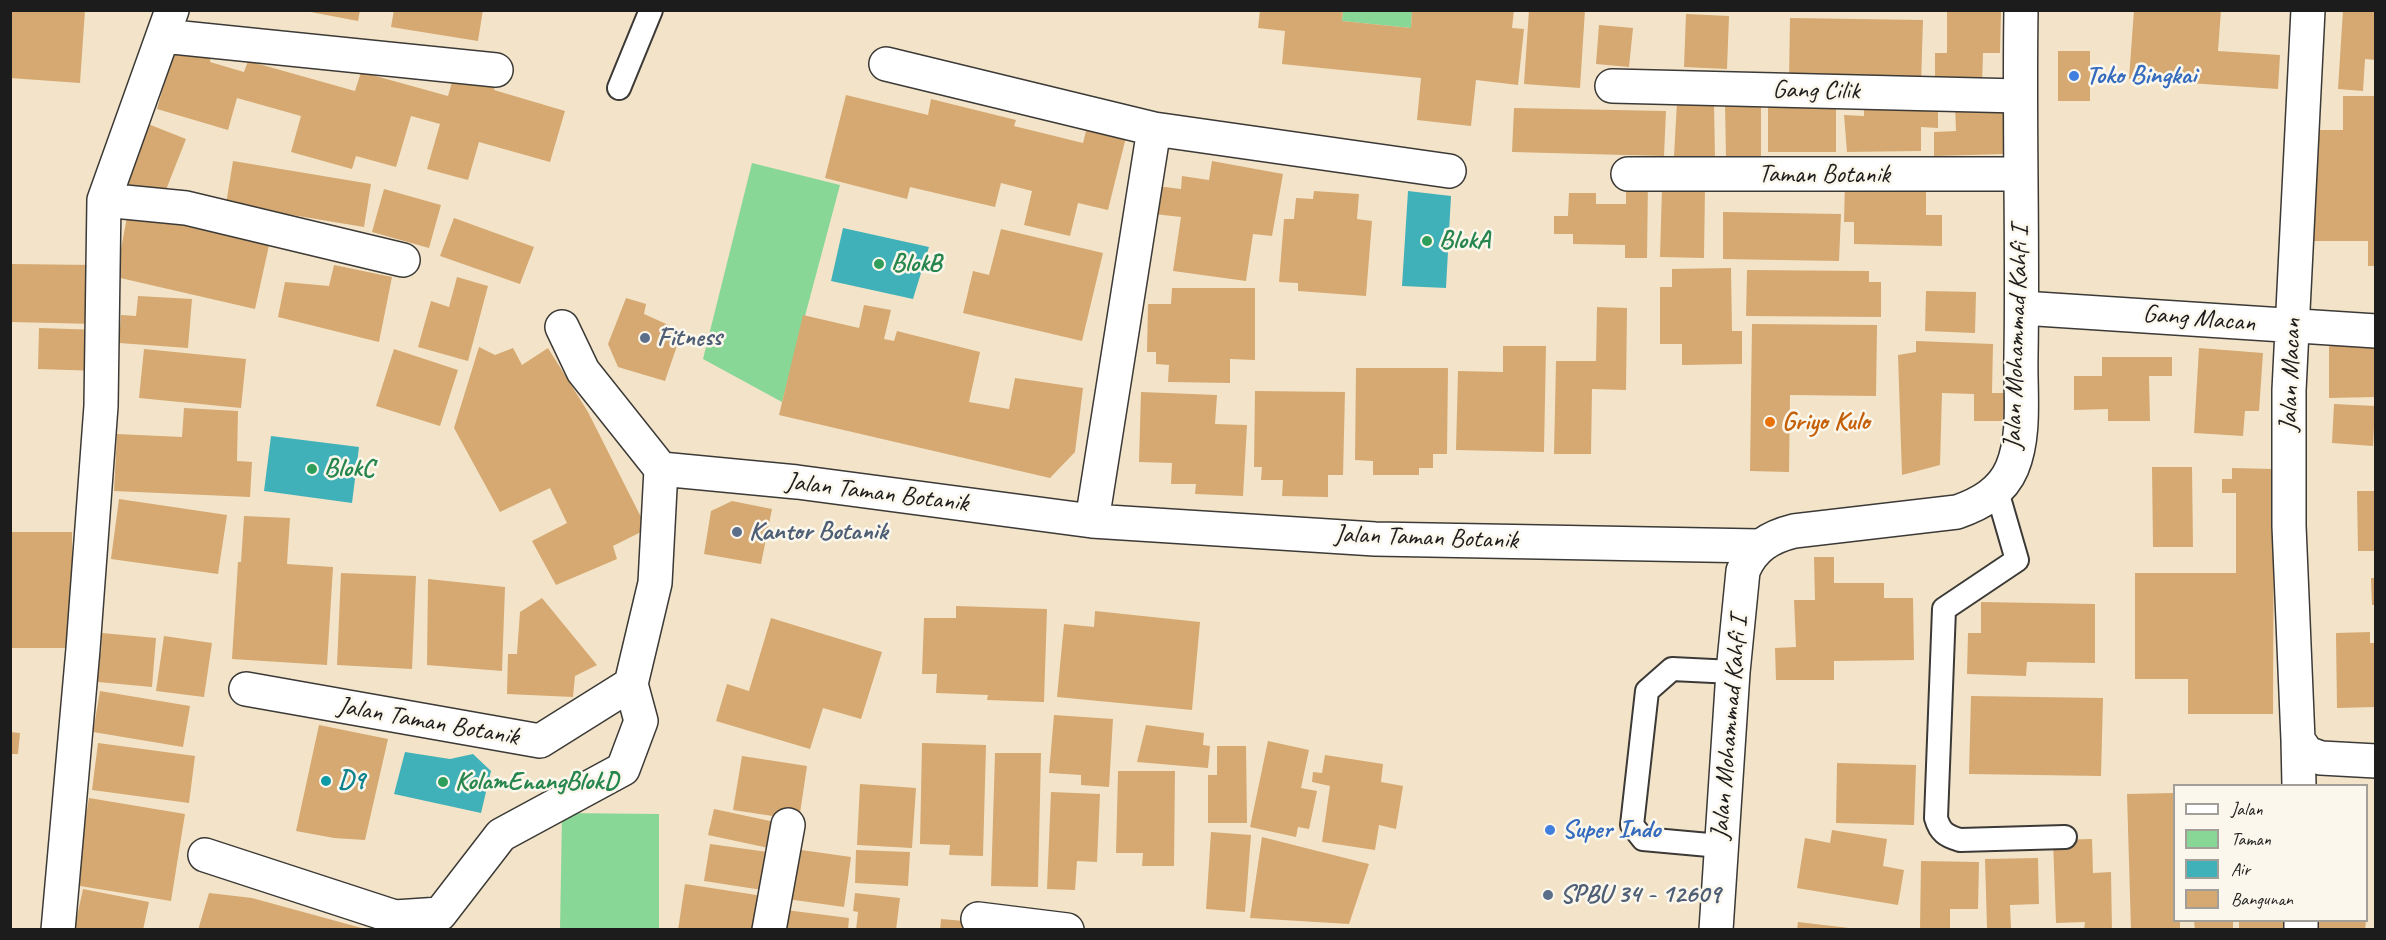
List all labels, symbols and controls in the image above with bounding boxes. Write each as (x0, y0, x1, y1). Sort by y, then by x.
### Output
place label: Toko Bingkai (2086, 60, 2196, 92)
marker: Toko Bingkai (2067, 69, 2081, 83)
street label: Gang Cilik (1772, 75, 1860, 107)
street label: Taman Botanik (1758, 159, 1890, 191)
place label: BlokA (1439, 225, 1490, 257)
street label: Jalan Mohammad Kahfi I (1998, 226, 2036, 450)
marker: BlokA (1420, 234, 1434, 248)
place label: BlokB (891, 248, 942, 280)
marker: BlokB (872, 257, 886, 271)
street label: Gang Macan (2142, 299, 2256, 339)
street label: Jalan Macan (2273, 318, 2309, 432)
place label: Fitness (657, 322, 722, 354)
marker: Fitness (638, 331, 652, 345)
place label: Griyo Kulo (1782, 406, 1870, 438)
marker: Griyo Kulo (1763, 415, 1777, 429)
place label: BlokC (324, 453, 374, 485)
marker: BlokC (305, 462, 319, 476)
street label: Jalan Taman Botanik (784, 466, 970, 520)
place label: Kantor Botanik (749, 516, 887, 548)
street label: Jalan Taman Botanik (1334, 519, 1518, 557)
marker: Kantor Botanik (730, 525, 744, 539)
street label: Jalan Mohammad Kahfi I (1705, 615, 1755, 841)
street label: Jalan Taman Botanik (335, 691, 521, 753)
place label: D9 (338, 765, 365, 797)
place label: KolamEnangBlokD (455, 766, 618, 798)
marker: D9 (319, 774, 333, 788)
marker: KolamEnangBlokD (436, 775, 450, 789)
legend (2173, 784, 2368, 922)
text: Jalan (2231, 798, 2263, 820)
place label: Super Indo (1562, 814, 1660, 846)
marker: Super Indo (1543, 823, 1557, 837)
text: Taman (2231, 828, 2271, 850)
text: Air (2231, 858, 2250, 880)
place label: SPBU 34 - 12609 (1560, 879, 1720, 911)
marker: SPBU 34 - 12609 (1541, 888, 1555, 902)
text: Bangunan (2231, 888, 2293, 910)

